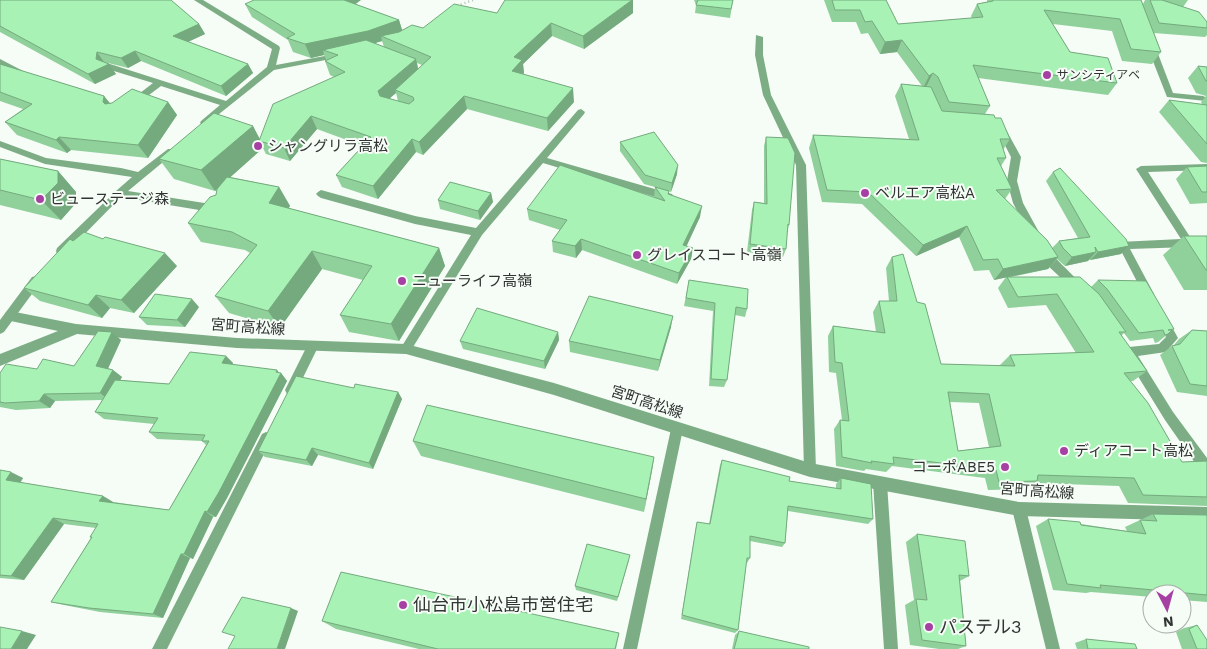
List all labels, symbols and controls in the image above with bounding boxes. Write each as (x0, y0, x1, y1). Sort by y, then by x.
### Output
place label: サンシティアベ (1057, 68, 1140, 82)
marker: サンシティアベ (1041, 69, 1053, 81)
place label: シャングリラ高松 (268, 137, 388, 155)
marker: シャングリラ高松 (252, 140, 264, 152)
place label: ベルエア高松A (875, 184, 975, 202)
marker: ベルエア高松A (859, 187, 871, 199)
place label: ビューステージ森 (50, 190, 169, 208)
marker: ビューステージ森 (34, 193, 46, 205)
place label: グレイスコート高嶺 (647, 246, 782, 264)
marker: グレイスコート高嶺 (631, 249, 643, 261)
place label: ニューライフ高嶺 (412, 272, 532, 290)
marker: ニューライフ高嶺 (396, 275, 408, 287)
street label: 宮町高松線 (210, 315, 286, 339)
street label: 宮町高松線 (609, 382, 685, 422)
place label: ディアコート高松 (1074, 442, 1193, 460)
marker: ディアコート高松 (1058, 445, 1070, 457)
place label: コーポABE5 (912, 458, 995, 476)
marker: コーポABE5 (999, 461, 1011, 473)
street label: 宮町高松線 (999, 479, 1075, 503)
north arrow (1142, 584, 1192, 634)
place label: 仙台市小松島市営住宅 (413, 594, 593, 615)
marker: 仙台市小松島市営住宅 (397, 599, 409, 611)
text: N (1162, 613, 1174, 630)
place label: パステル3 (939, 616, 1022, 637)
marker: パステル3 (923, 621, 935, 633)

